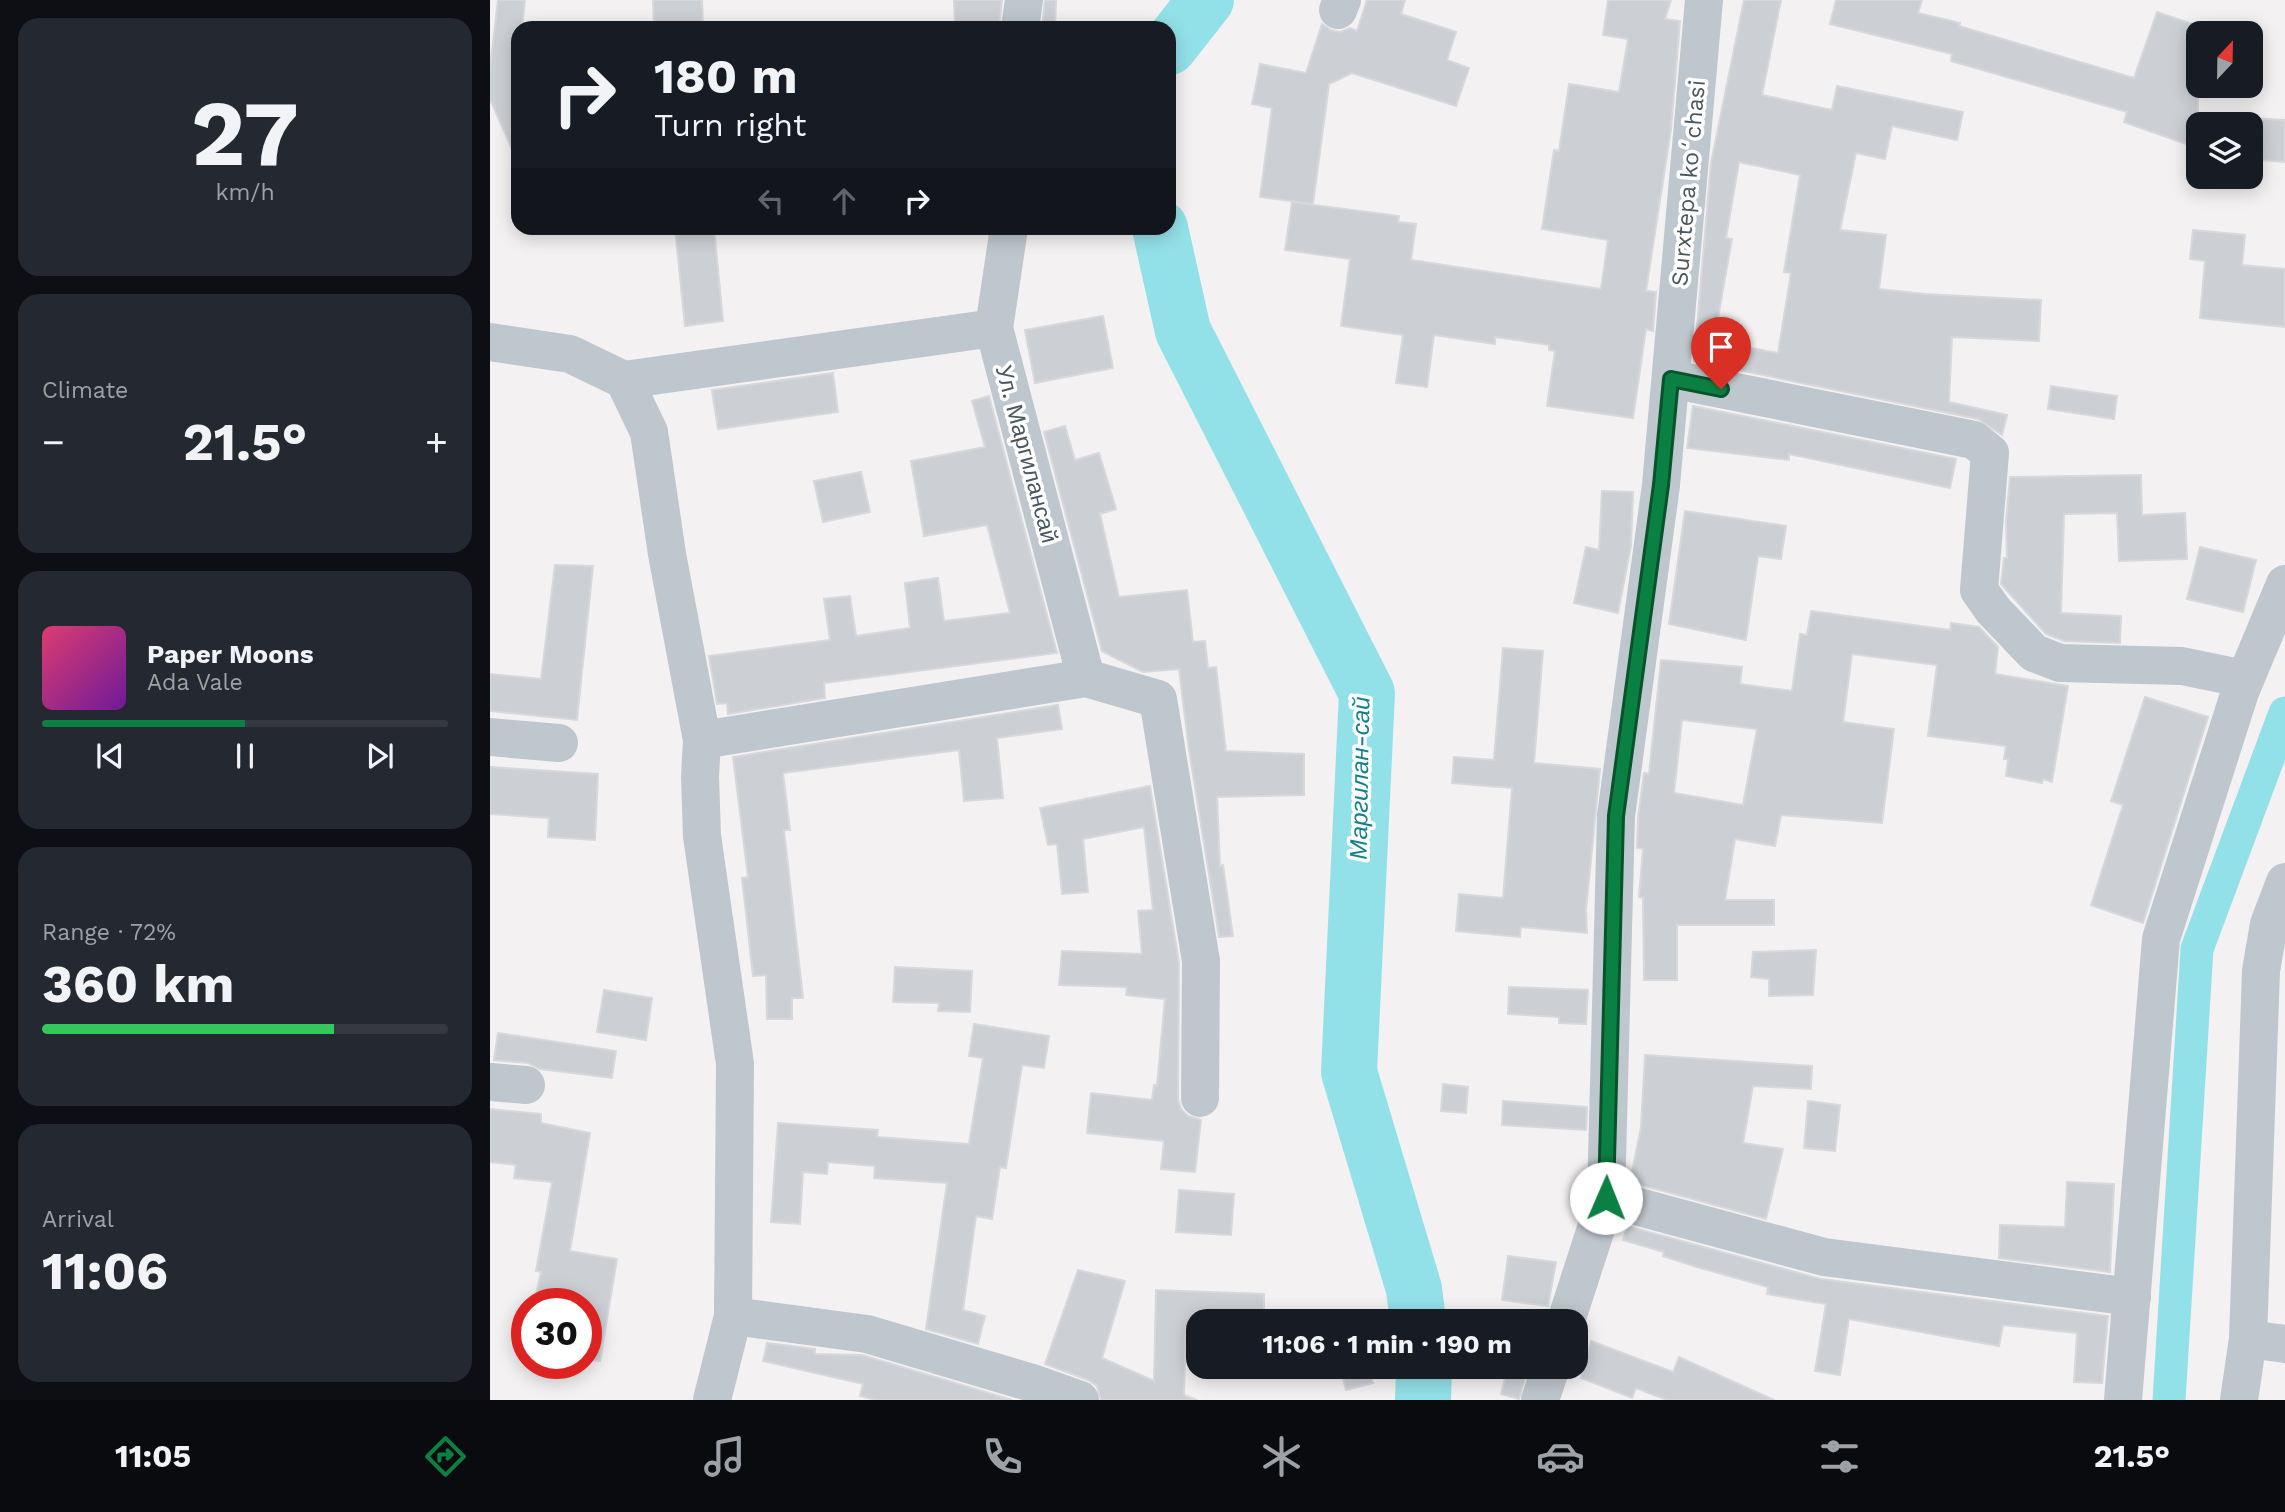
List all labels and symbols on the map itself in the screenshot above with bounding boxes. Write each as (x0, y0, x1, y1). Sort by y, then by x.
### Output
north arrow (2186, 21, 2263, 98)
street label: Surxtepa koʻchasi (1666, 79, 1711, 287)
pin (1691, 317, 1751, 389)
street label: Ул. Маргилансай (990, 362, 1063, 546)
water label: Маргилан-сай (1345, 696, 1375, 860)
position arrow (1569, 1161, 1643, 1235)
speed limit sign: 30 (511, 1288, 602, 1379)

